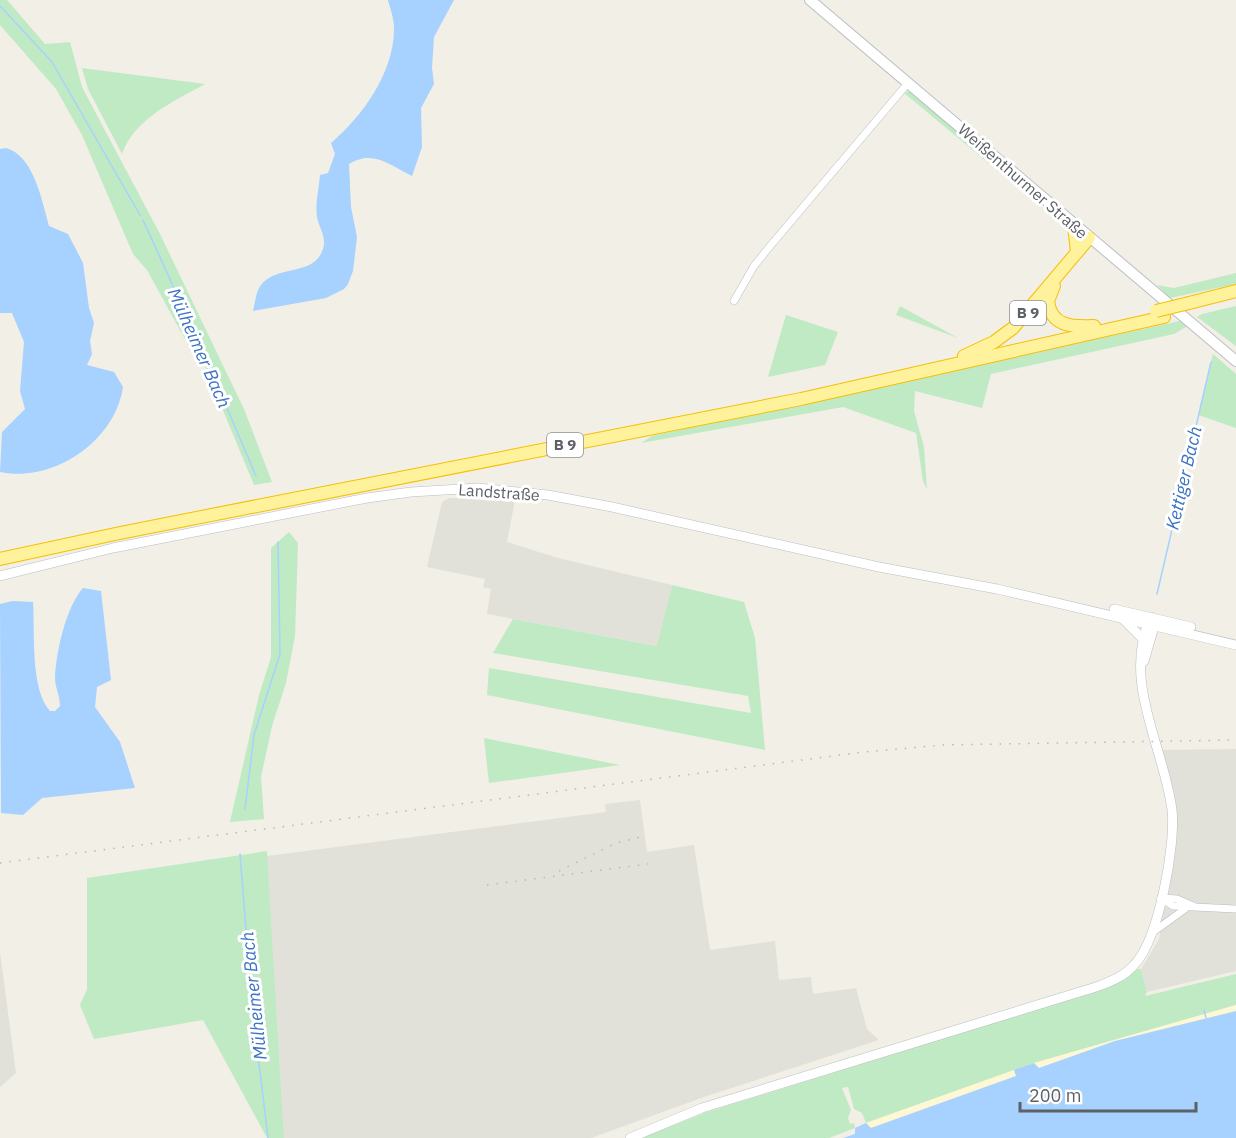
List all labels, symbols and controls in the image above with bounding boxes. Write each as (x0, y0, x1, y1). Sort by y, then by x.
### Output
street label: Weißenthurmer Straße (954, 119, 1092, 243)
water label: Mülheimer Bach (163, 284, 236, 411)
road number: B 9 (1010, 301, 1046, 325)
water label: Kettiger Bach (1160, 424, 1207, 532)
road number: B 9 (547, 433, 583, 457)
street label: Landstraße (458, 479, 541, 505)
water label: Mülheimer Bach (235, 931, 272, 1061)
scale bar (1020, 1075, 1196, 1113)
text: 200 m (1029, 1084, 1081, 1107)

